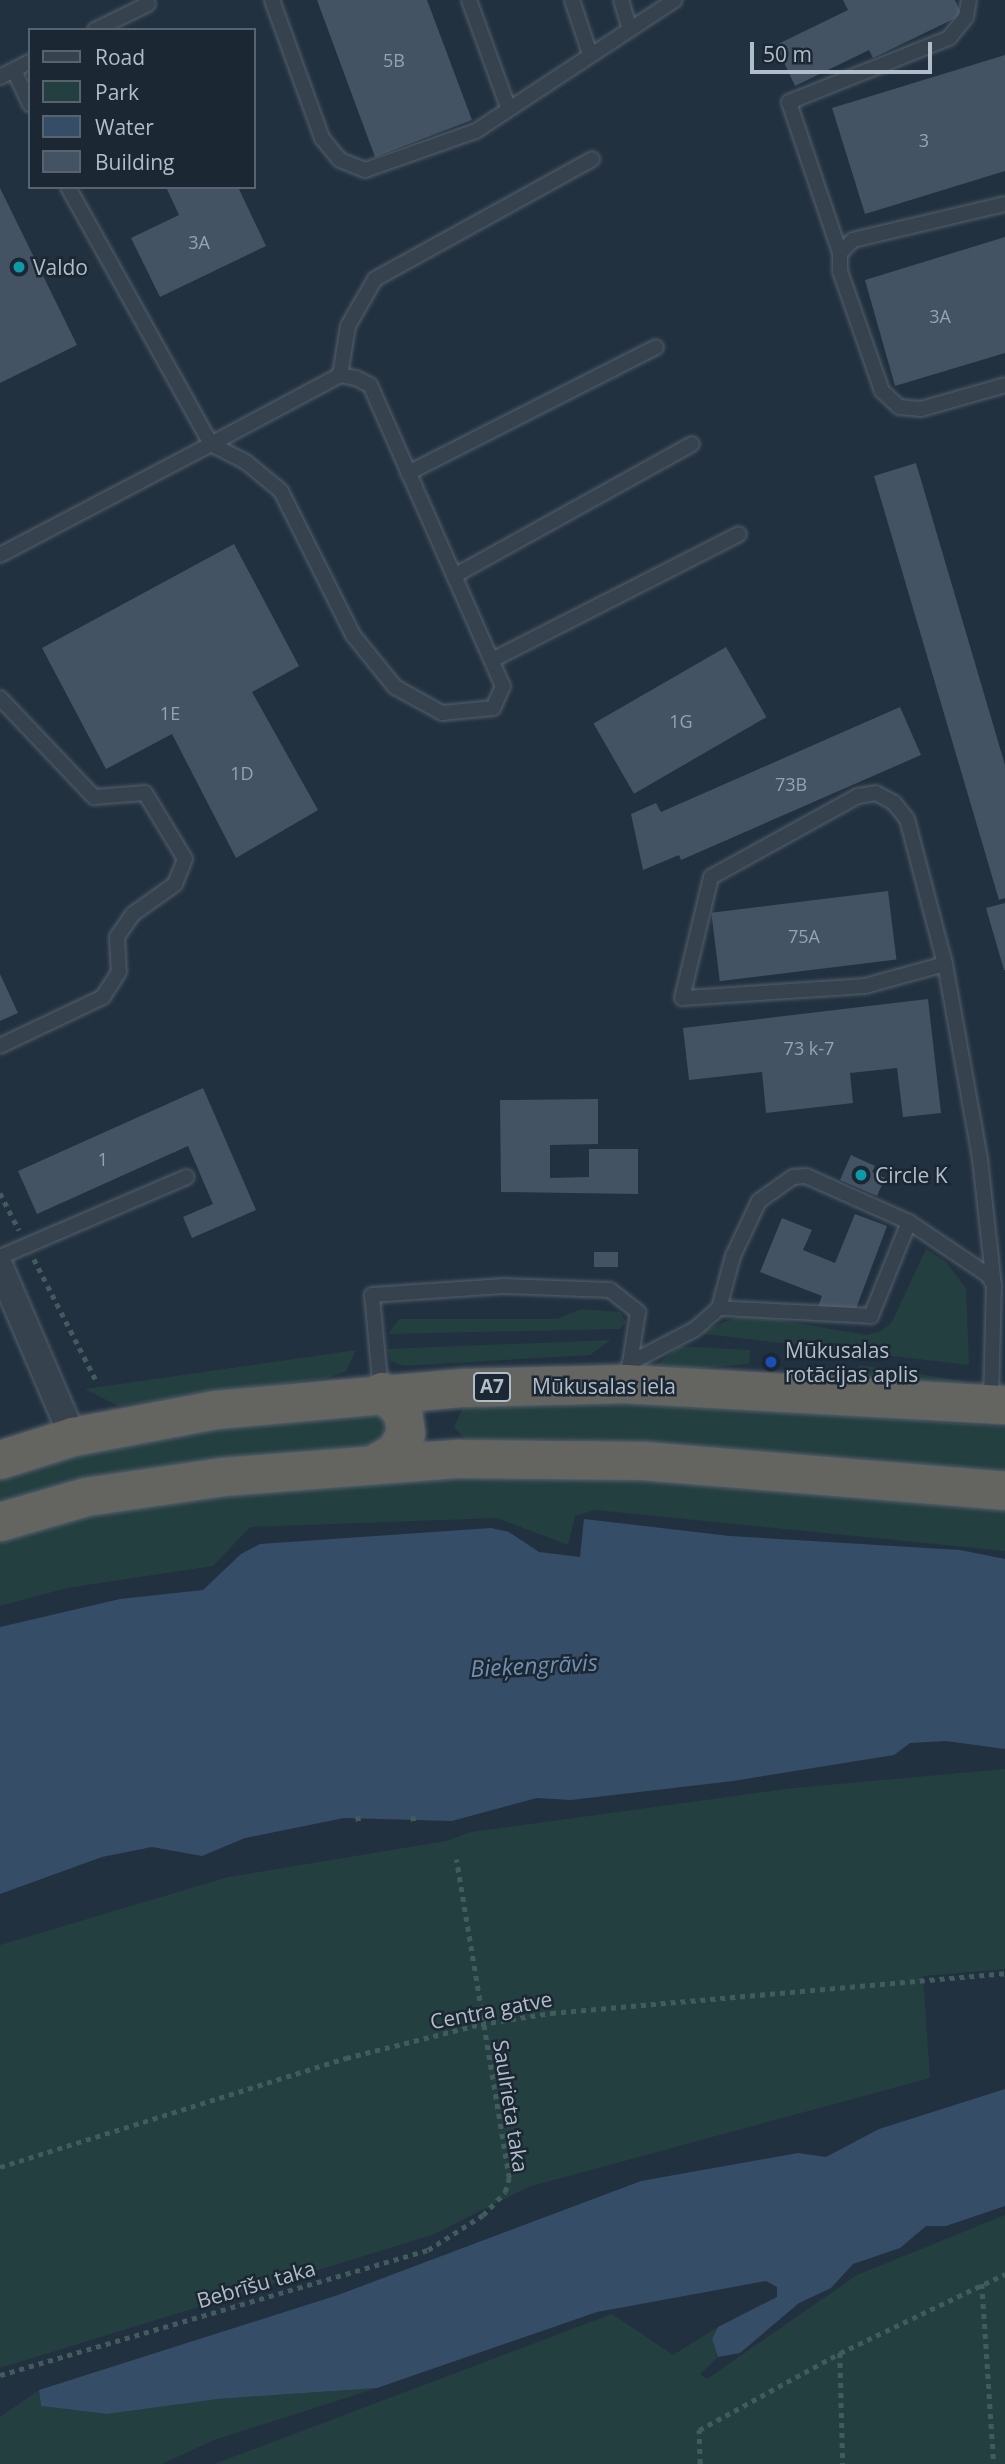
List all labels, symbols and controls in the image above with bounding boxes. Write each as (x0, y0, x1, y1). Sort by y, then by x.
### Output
legend (28, 28, 256, 189)
scale bar (753, 28, 935, 72)
text: 50 m (763, 40, 812, 68)
text: Road (95, 43, 145, 71)
house number: 5B (383, 49, 405, 71)
text: Park (95, 78, 139, 106)
text: Water (95, 113, 154, 141)
house number: 3 (919, 129, 929, 151)
text: Building (95, 148, 174, 176)
house number: 3A (188, 231, 210, 253)
place label: Valdo (33, 254, 88, 280)
marker: Valdo (11, 259, 27, 275)
house number: 3A (929, 305, 951, 327)
house number: 1E (160, 702, 180, 724)
house number: 1G (669, 710, 693, 732)
house number: 1D (230, 762, 254, 784)
house number: 73B (775, 773, 807, 795)
house number: 75A (788, 925, 820, 947)
house number: 73 k-7 (784, 1037, 834, 1059)
house number: 1 (98, 1148, 108, 1170)
place label: Circle K (875, 1162, 948, 1188)
marker: Circle K (853, 1167, 869, 1183)
place label: Mūkusalas rotācijas aplis (785, 1337, 918, 1387)
marker: Mūkusalas rotācijas aplis (763, 1354, 779, 1370)
road number: A7 (473, 1372, 511, 1402)
street label: Mūkusalas iela (532, 1373, 676, 1399)
water label: Bieķengrāvis (470, 1648, 598, 1682)
street label: Centra gatve (428, 1986, 554, 2034)
street label: Saulrieta taka (488, 2038, 534, 2174)
street label: Bebrīšu taka (194, 2255, 318, 2313)

